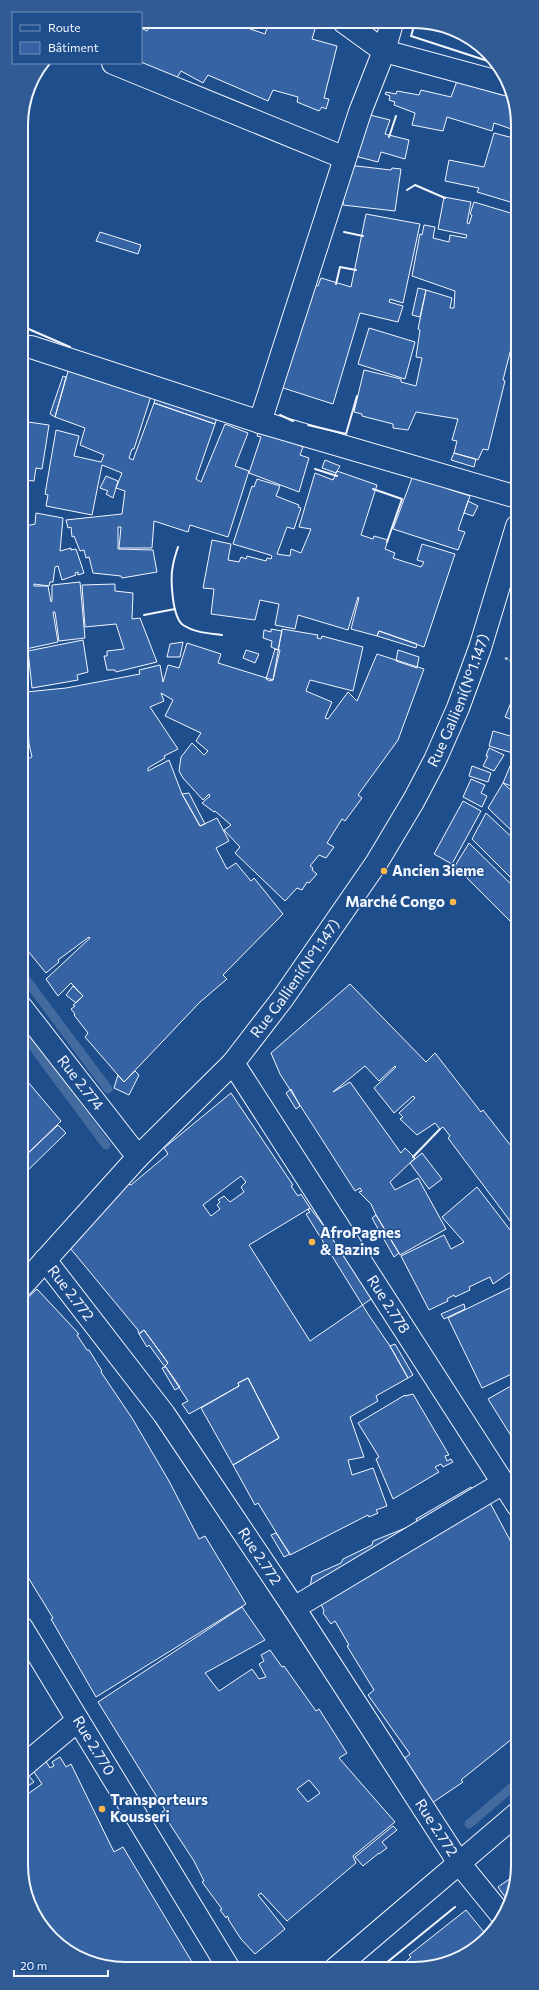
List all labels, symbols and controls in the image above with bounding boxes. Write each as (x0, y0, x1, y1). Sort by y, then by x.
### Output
legend (12, 12, 142, 64)
text: Route (48, 20, 81, 34)
text: Bâtiment (48, 40, 99, 54)
street label: Rue Gallieni(N°1.147) (423, 631, 492, 770)
place label: Ancien 3ieme (392, 861, 484, 879)
marker: Ancien 3ieme (379, 866, 389, 876)
place label: Marché Congo (345, 892, 445, 910)
marker: Marché Congo (448, 897, 458, 907)
street label: Rue Gallieni(N°1.147) (246, 915, 343, 1041)
street label: Rue 2.774 (54, 1051, 108, 1113)
place label: AfroPagnes & Bazins (320, 1223, 401, 1258)
marker: AfroPagnes & Bazins (307, 1237, 317, 1247)
street label: Rue 2.772 (44, 1261, 98, 1324)
street label: Rue 2.778 (364, 1271, 414, 1336)
street label: Rue 2.772 (235, 1524, 286, 1588)
street label: Rue 2.770 (70, 1712, 119, 1778)
place label: Transporteurs Kousseri (110, 1790, 208, 1825)
street label: Rue 2.772 (412, 1795, 462, 1859)
marker: Transporteurs Kousseri (97, 1804, 107, 1814)
scale bar (14, 1952, 108, 1978)
text: 20 m (20, 1958, 47, 1972)

